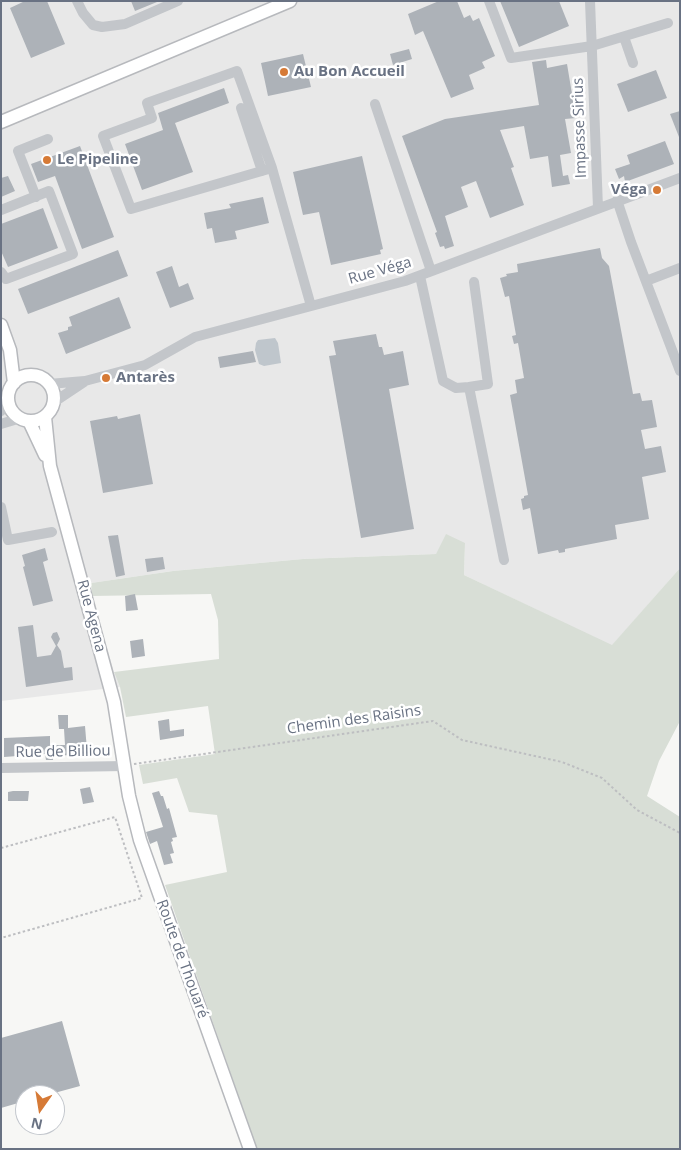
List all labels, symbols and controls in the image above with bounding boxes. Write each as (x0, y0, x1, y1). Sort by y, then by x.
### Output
place label: Au Bon Accueil (294, 63, 405, 81)
marker: Au Bon Accueil (278, 66, 290, 78)
street label: Impasse Sirius (569, 77, 591, 179)
place label: Le Pipeline (57, 151, 138, 169)
marker: Le Pipeline (41, 154, 53, 166)
place label: Véga (611, 181, 647, 199)
marker: Véga (651, 184, 663, 196)
street label: Rue Véga (346, 253, 414, 289)
place label: Antarès (116, 369, 175, 387)
marker: Antarès (100, 372, 112, 384)
street label: Rue Agena (73, 578, 109, 654)
street label: Chemin des Raisins (286, 702, 422, 738)
street label: Rue de Billiou (15, 742, 111, 762)
street label: Route de Thouaré (152, 897, 212, 1021)
north arrow (15, 1085, 65, 1135)
text: N (29, 1114, 44, 1135)

